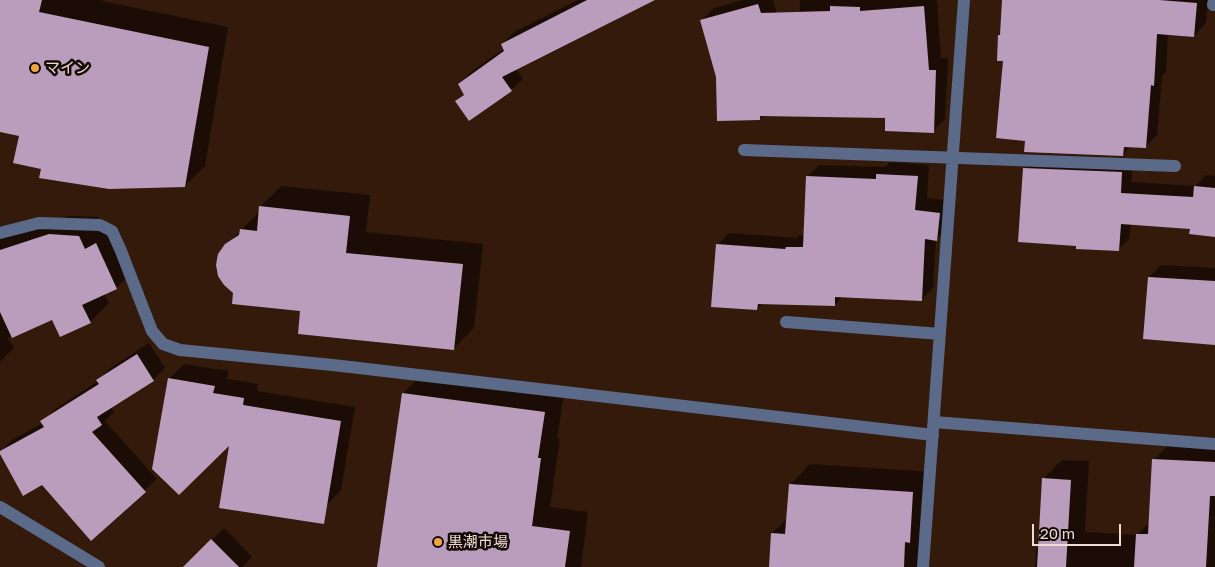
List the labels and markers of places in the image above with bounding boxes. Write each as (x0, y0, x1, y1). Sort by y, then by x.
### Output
place label: マイン (45, 59, 90, 77)
marker: マイン (29, 62, 41, 74)
place label: 黒潮市場 (448, 533, 508, 551)
marker: 黒潮市場 (432, 536, 444, 548)

